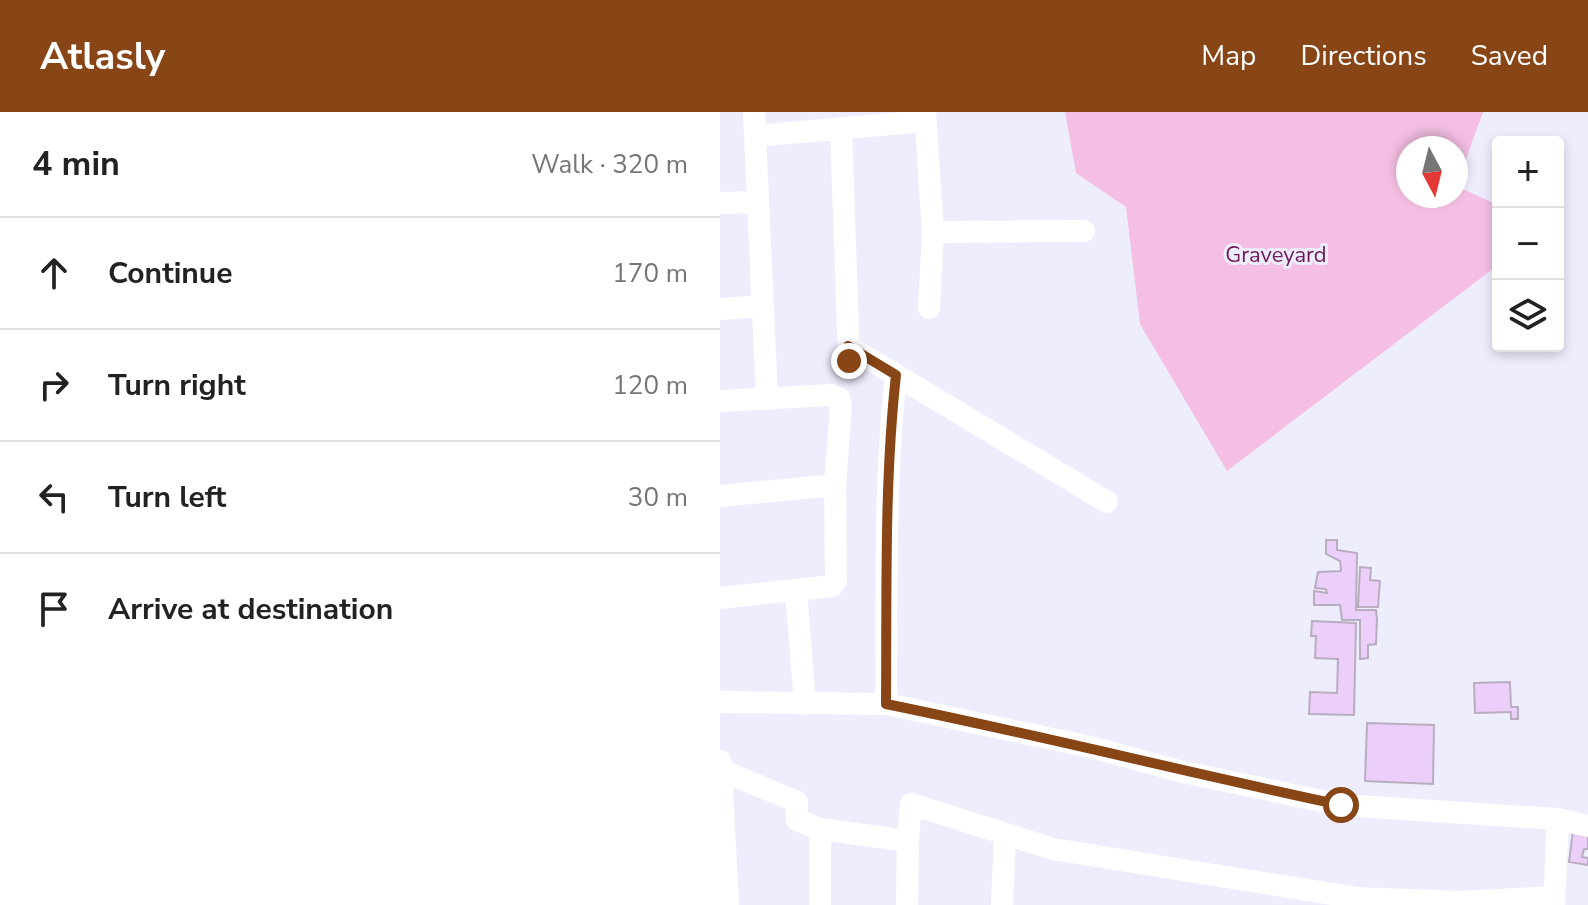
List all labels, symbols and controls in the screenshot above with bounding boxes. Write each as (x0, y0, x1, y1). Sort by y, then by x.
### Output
text: Atlasly (40, 31, 165, 82)
text: Map (1201, 37, 1256, 75)
text: Directions (1300, 37, 1427, 75)
text: Saved (1471, 37, 1548, 75)
north arrow (1396, 136, 1468, 208)
map controls (1492, 136, 1564, 352)
button: + (1492, 136, 1564, 208)
text: 4 min (32, 141, 120, 187)
text: Walk · 320 m (531, 147, 688, 182)
button: − (1492, 208, 1564, 280)
park label: Graveyard (1225, 240, 1327, 270)
icon: ahead (32, 251, 76, 295)
text: Continue (108, 253, 233, 294)
text: 170 m (612, 256, 688, 291)
button: layers (1492, 280, 1564, 352)
route end (831, 343, 867, 379)
icon: right (32, 363, 76, 407)
text: Turn right (108, 365, 246, 406)
text: 120 m (612, 368, 688, 403)
icon: left (32, 475, 76, 519)
text: Turn left (108, 477, 226, 518)
text: 30 m (628, 480, 688, 515)
icon: arrive (32, 587, 76, 631)
text: Arrive at destination (108, 589, 393, 630)
route start (1323, 787, 1359, 823)

